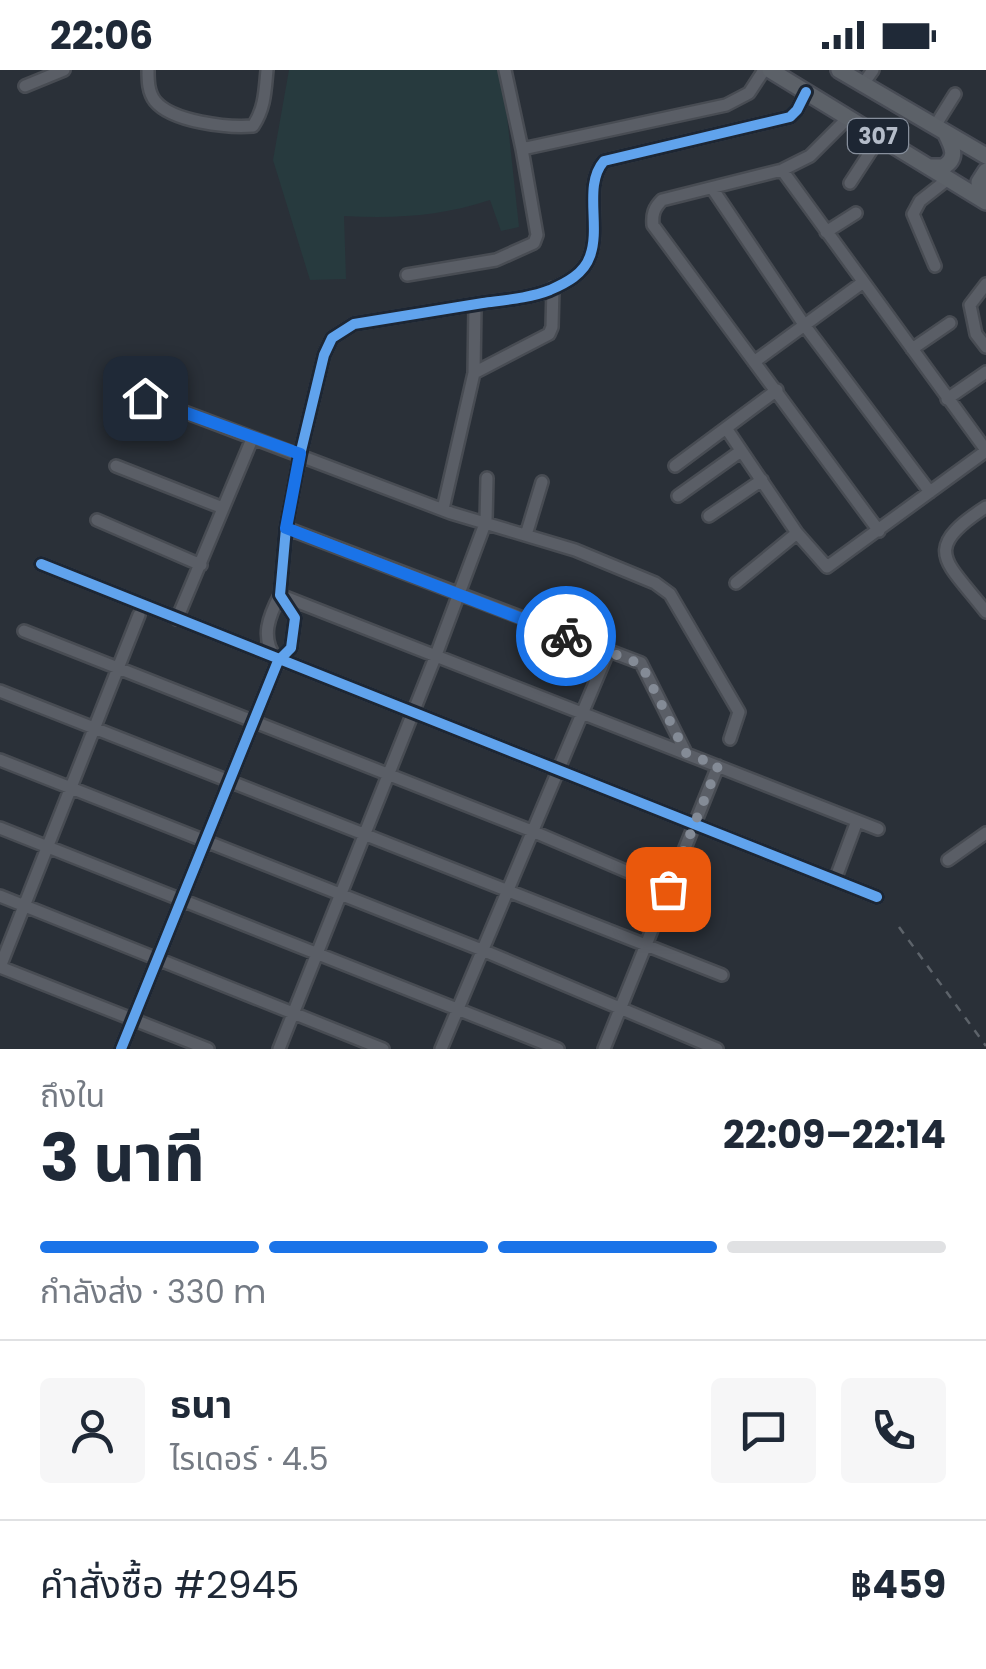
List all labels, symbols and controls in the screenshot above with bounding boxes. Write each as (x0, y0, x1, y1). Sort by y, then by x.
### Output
text: 22:06 (50, 9, 153, 62)
road number: 307 (848, 119, 908, 153)
pin (103, 356, 188, 441)
icon: home (118, 371, 173, 426)
courier (516, 586, 616, 686)
icon: bike (539, 609, 594, 664)
pin (626, 847, 711, 932)
icon: bag (641, 862, 696, 917)
text: ถึงใน (40, 1073, 105, 1118)
text: 22:09–22:14 (723, 1108, 946, 1161)
text: 3 นาที (40, 1113, 205, 1204)
text: กำลังส่ง · 330 m (40, 1269, 266, 1314)
button: person (40, 1378, 145, 1483)
text: ธนา (170, 1378, 232, 1431)
button: chat (711, 1378, 816, 1483)
button: phone (841, 1378, 946, 1483)
text: ไรเดอร์ · 4.5 (170, 1436, 329, 1481)
text: คำสั่งซื้อ #2945 (40, 1558, 299, 1611)
text: ฿459 (850, 1558, 946, 1611)

